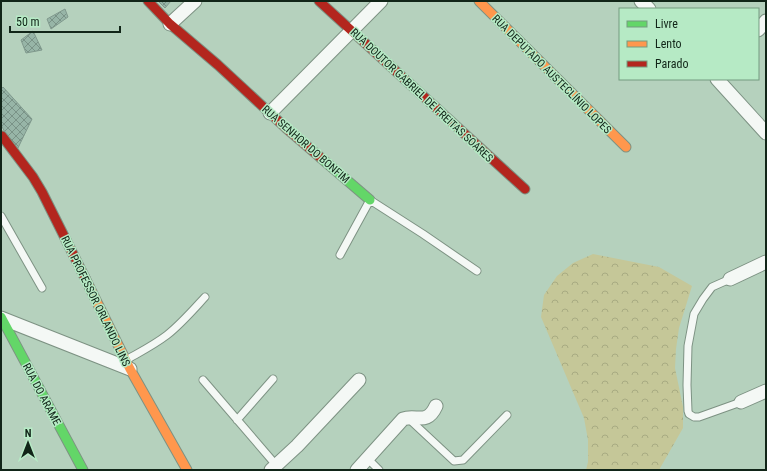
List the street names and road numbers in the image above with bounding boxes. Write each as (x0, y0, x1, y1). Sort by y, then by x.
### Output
street label: RUA DEPUTADO AUSTECLÍNIO LOPES (489, 12, 614, 137)
street label: RUA DOUTOR GABRIEL DE FREITAS SOARES (348, 26, 496, 165)
street label: RUA SENHOR DO BONFIM (259, 103, 352, 186)
street label: RUA PROFESSOR ORLANDO LINS (58, 234, 133, 369)
street label: RUA DO ARAME (20, 361, 64, 428)

